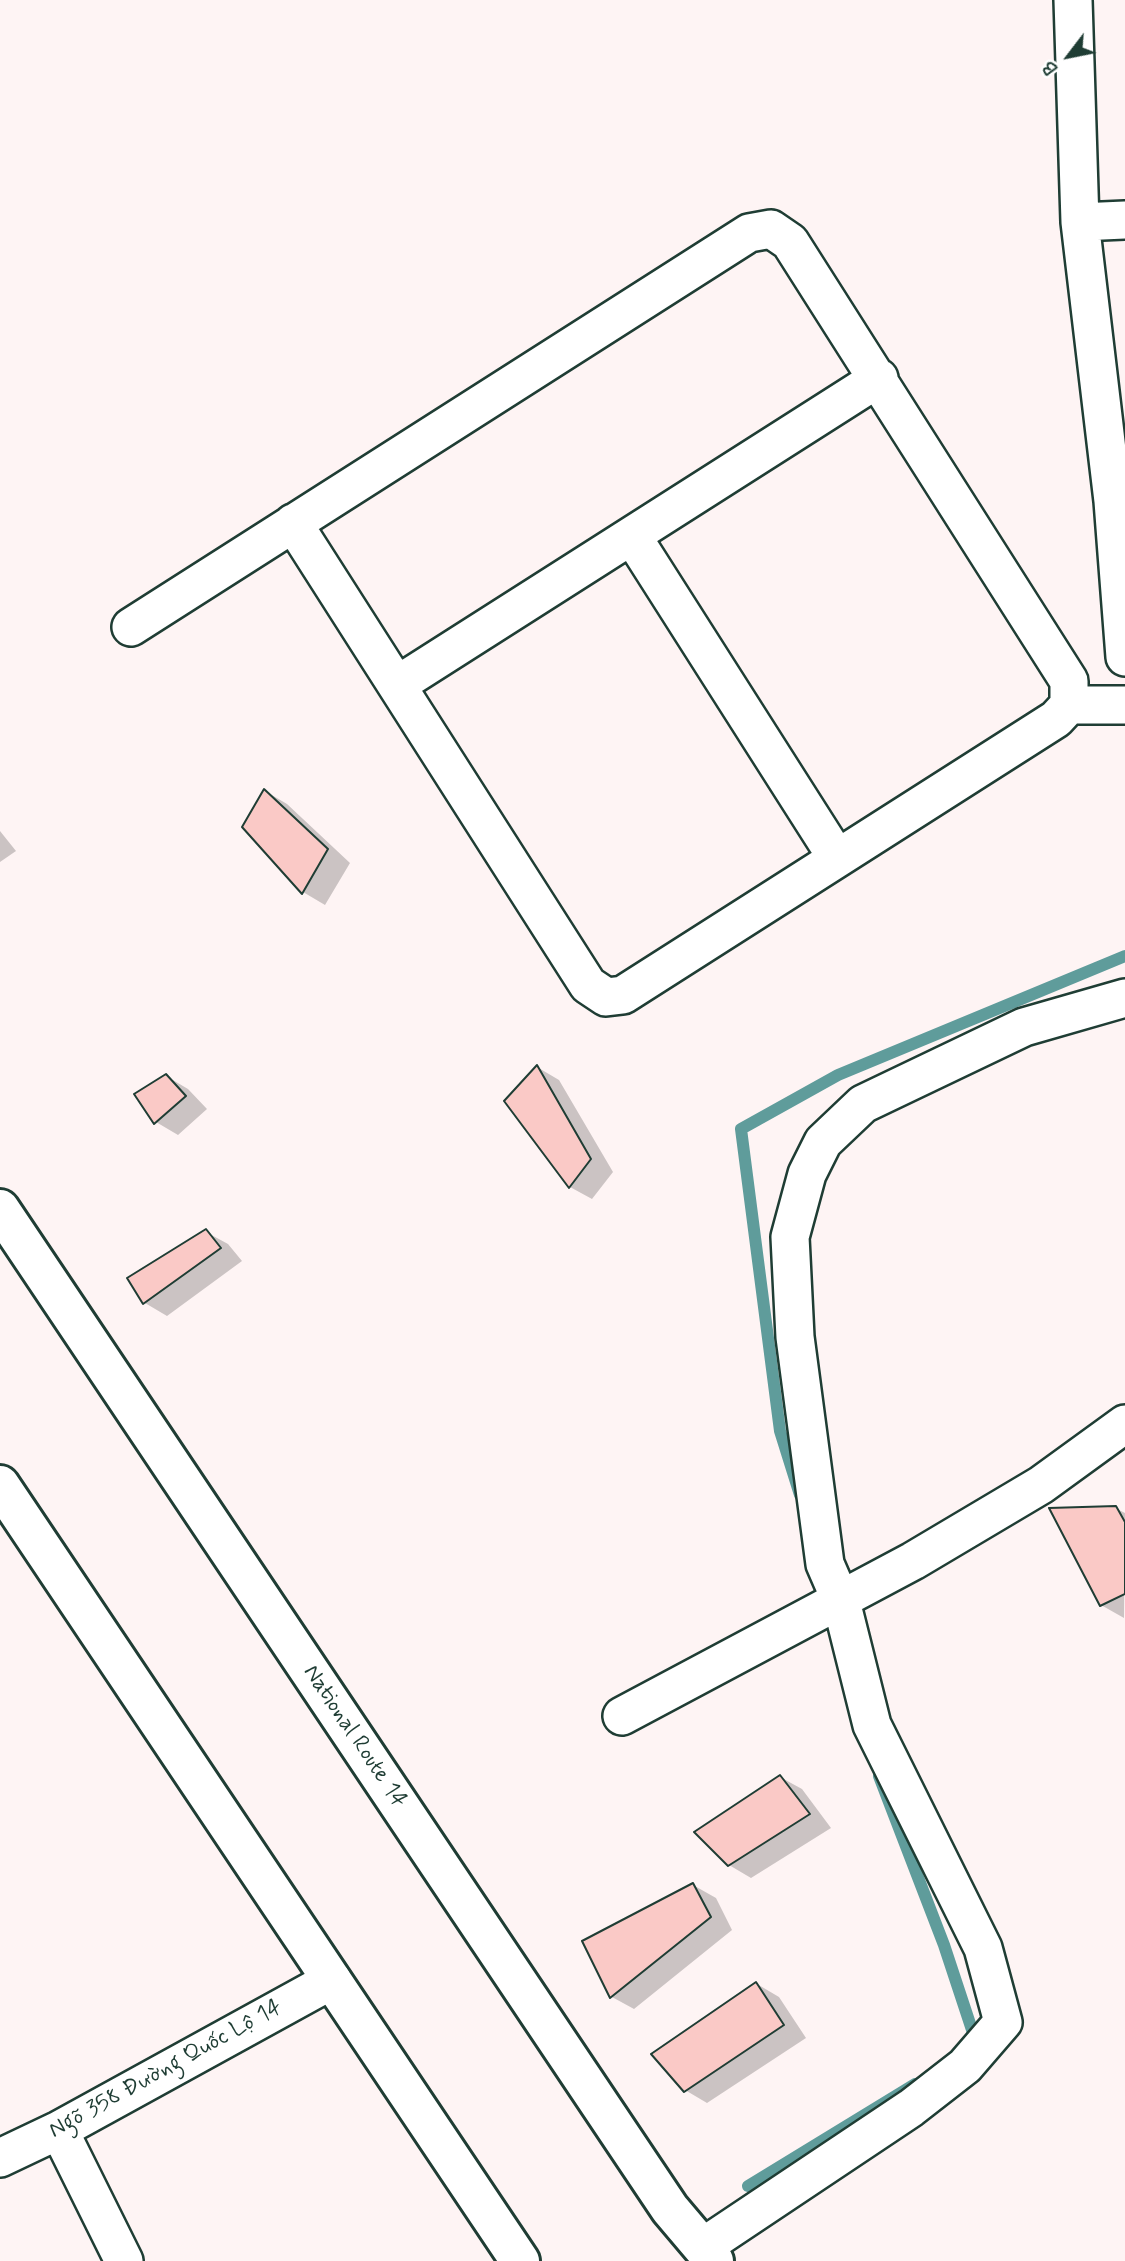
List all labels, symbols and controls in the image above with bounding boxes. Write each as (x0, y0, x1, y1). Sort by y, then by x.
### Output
north arrow (1034, 21, 1104, 91)
text: B (1037, 56, 1065, 79)
street label: National Route 14 (296, 1660, 412, 1814)
street label: Ngõ 358 Đường Quốc Lộ 14 (45, 1994, 287, 2146)

